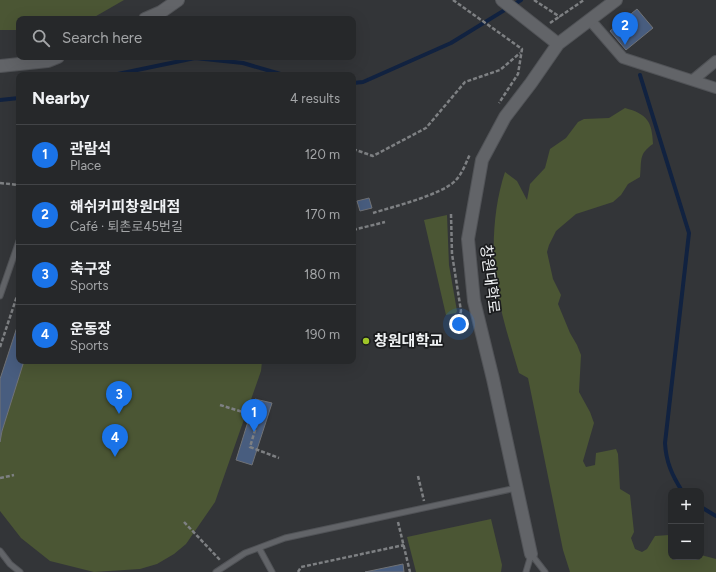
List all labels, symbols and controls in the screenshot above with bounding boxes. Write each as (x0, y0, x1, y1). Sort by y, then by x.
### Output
pin: 2 (612, 12, 638, 45)
search box (16, 16, 356, 60)
icon: search (30, 27, 52, 49)
text: Search here (62, 29, 142, 47)
text: Nearby (32, 88, 90, 108)
text: 4 results (290, 91, 340, 106)
text: 관람석 (70, 140, 111, 158)
text: 1 (42, 147, 48, 162)
text: 120 m (305, 147, 340, 162)
text: Place (70, 158, 101, 173)
text: 해쉬커피창원대점 (70, 198, 180, 216)
text: 2 (41, 207, 49, 222)
text: 170 m (305, 207, 340, 222)
text: Café · 퇴촌로45번길 (70, 219, 183, 234)
street label: 창원대학로 (477, 244, 503, 314)
text: 축구장 (70, 260, 111, 278)
text: 3 (41, 267, 49, 282)
text: 180 m (304, 267, 340, 282)
text: Sports (70, 278, 109, 293)
your location (449, 314, 469, 334)
text: 운동장 (70, 320, 111, 338)
text: 4 (41, 327, 49, 342)
text: 190 m (305, 327, 340, 342)
place label: 창원대학교 (374, 332, 443, 350)
marker: 창원대학교 (361, 336, 371, 346)
text: Sports (70, 338, 109, 353)
pin: 3 (106, 381, 132, 414)
pin: 1 (241, 399, 267, 432)
pin: 4 (102, 424, 128, 457)
map controls (668, 488, 704, 560)
button: + (668, 488, 704, 524)
button: − (668, 524, 704, 560)

